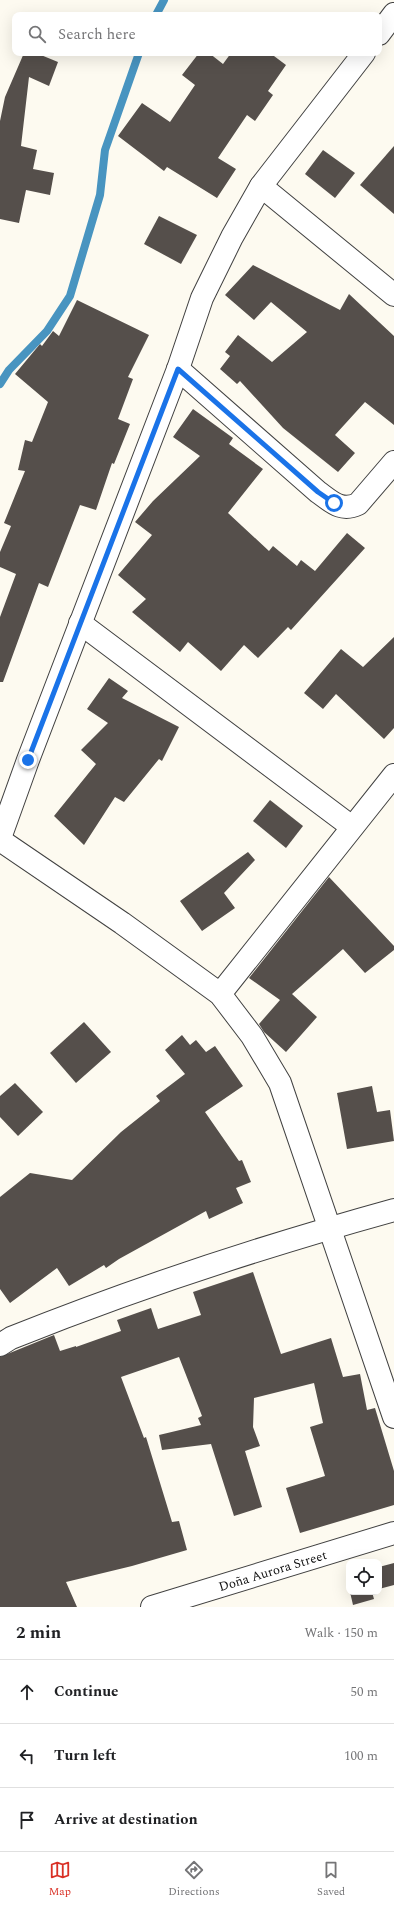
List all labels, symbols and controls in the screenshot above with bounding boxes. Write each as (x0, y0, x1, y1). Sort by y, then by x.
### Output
search box (12, 12, 382, 56)
icon: search (26, 23, 48, 45)
text: Search here (58, 23, 136, 46)
route start (325, 494, 343, 512)
route end (19, 751, 37, 769)
street label: Doña Aurora Street (216, 1545, 330, 1597)
map controls (346, 1559, 382, 1595)
button: locate (346, 1559, 382, 1595)
text: 2 min (16, 1620, 61, 1646)
text: Walk · 150 m (304, 1623, 378, 1643)
text: Continue (54, 1680, 119, 1703)
icon: ahead (16, 1681, 38, 1703)
text: 50 m (351, 1682, 378, 1702)
text: Turn left (54, 1744, 116, 1767)
icon: left (16, 1745, 38, 1767)
text: 100 m (344, 1746, 378, 1766)
text: Arrive at destination (54, 1808, 198, 1831)
icon: arrive (16, 1809, 38, 1831)
tab: Map (49, 1859, 71, 1900)
tab: Directions (168, 1859, 220, 1900)
tab: Saved (317, 1859, 345, 1900)

